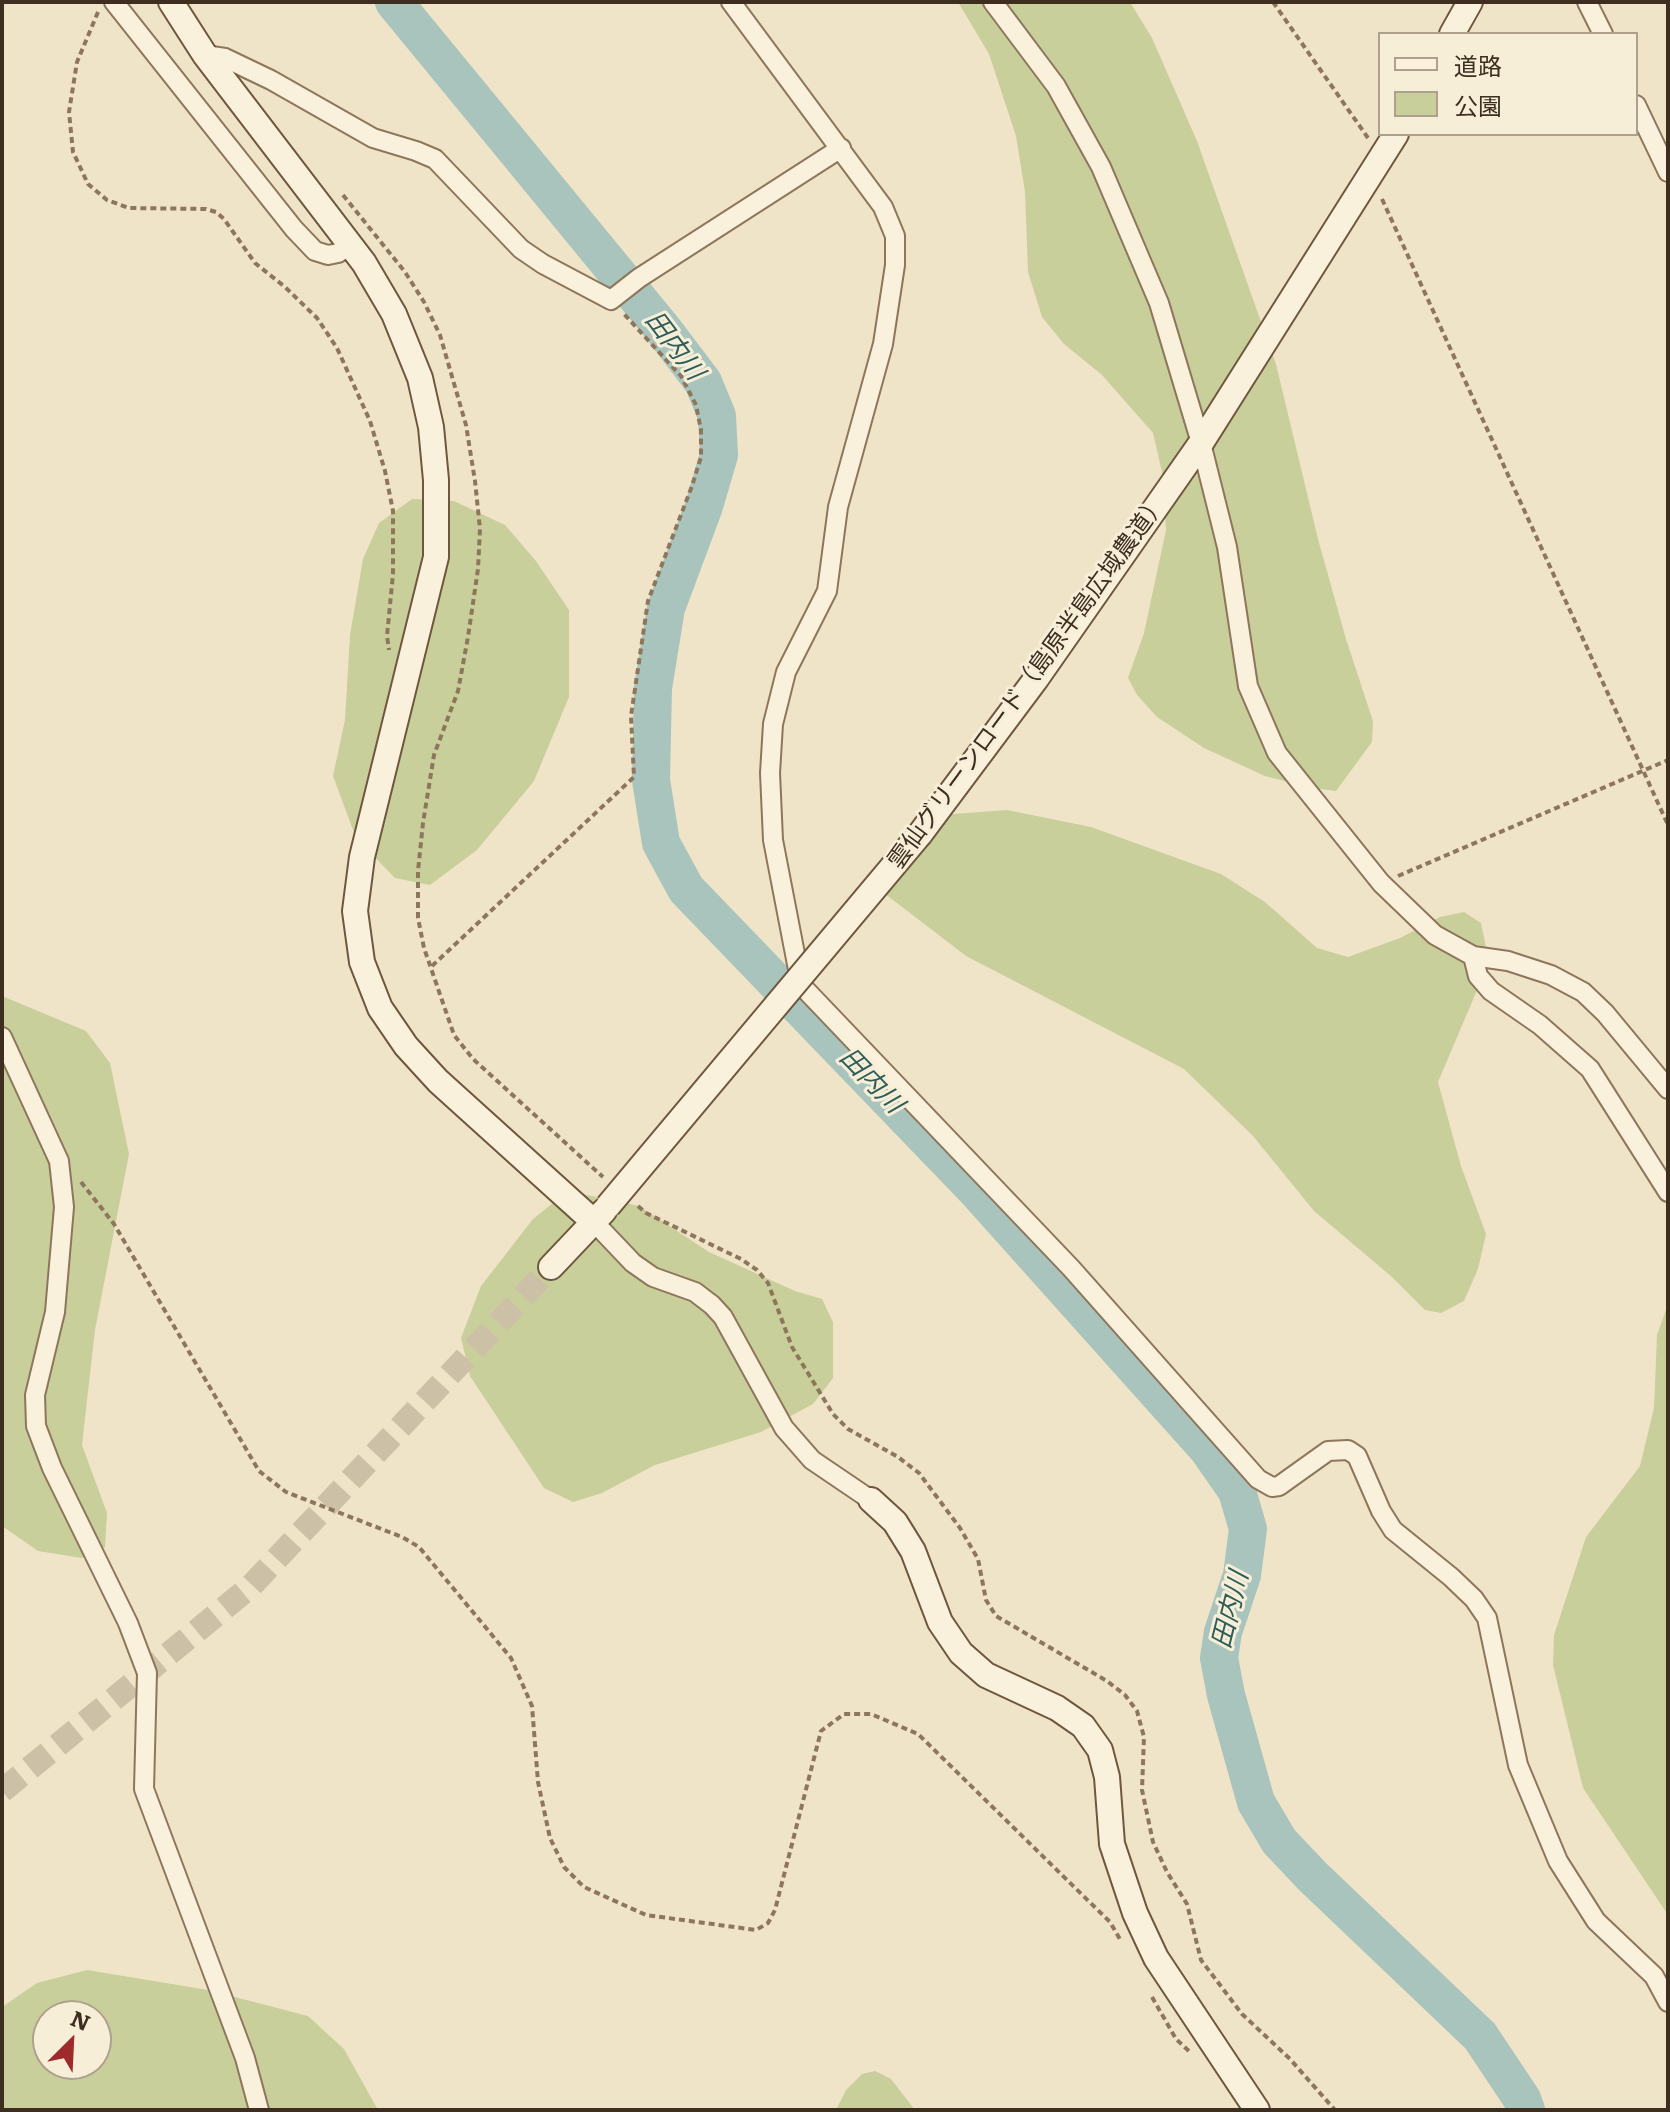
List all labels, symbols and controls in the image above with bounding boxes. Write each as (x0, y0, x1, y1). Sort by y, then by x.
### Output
legend (1378, 32, 1638, 136)
text: 道路 (1454, 47, 1502, 82)
text: 公園 (1454, 87, 1502, 122)
water label: 田内川 (638, 305, 710, 387)
street label: 雲仙グリーンロード（島原半島広域農道） (882, 489, 1174, 875)
water label: 田内川 (833, 1042, 909, 1120)
water label: 田内川 (1206, 1568, 1256, 1652)
north arrow (32, 2000, 112, 2080)
text: N (66, 2001, 96, 2038)

